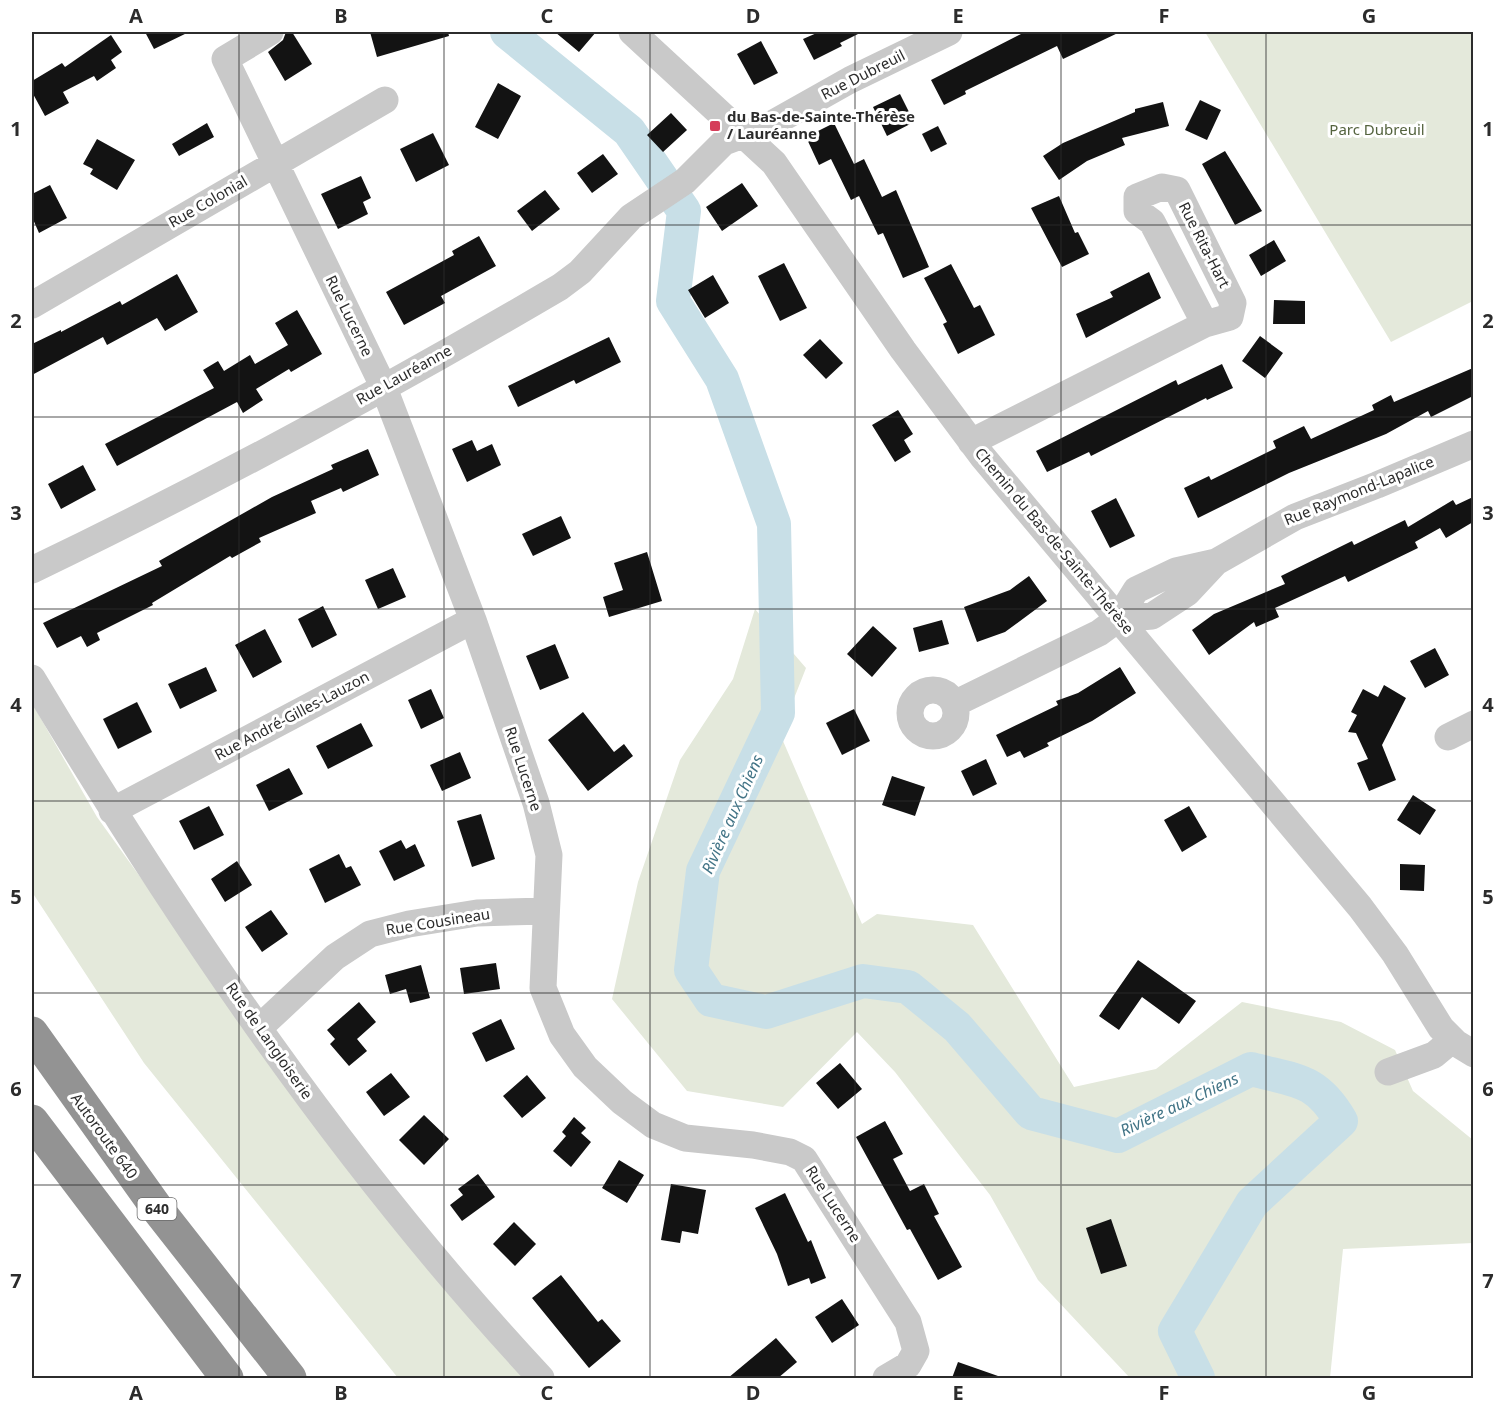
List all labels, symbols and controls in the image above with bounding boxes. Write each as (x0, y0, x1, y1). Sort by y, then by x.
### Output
text: A (129, 2, 143, 29)
text: B (334, 2, 348, 29)
text: C (541, 2, 554, 29)
text: D (746, 2, 760, 29)
text: E (952, 2, 964, 29)
text: F (1159, 2, 1169, 29)
text: G (1362, 2, 1376, 29)
street label: Rue Dubreuil (817, 44, 908, 104)
place label: du Bas-de-Sainte-Thérèse / Lauréanne (727, 106, 915, 143)
text: 1 (10, 115, 22, 142)
text: 1 (1482, 115, 1494, 142)
marker: du Bas-de-Sainte-Thérèse / Lauréanne (708, 119, 722, 133)
park label: Parc Dubreuil (1329, 119, 1425, 139)
street label: Rue Colonial (164, 171, 251, 232)
street label: Rue Rita-Hart (1175, 198, 1235, 291)
street label: Rue Lucerne (322, 272, 378, 359)
text: 2 (10, 307, 22, 334)
text: 2 (1482, 307, 1494, 334)
street label: Rue Lauréanne (352, 340, 455, 409)
street label: Chemin du Bas-de-Sainte-Thérèse (971, 443, 1139, 638)
street label: Rue Raymond-Lapalice (1281, 451, 1437, 529)
text: 3 (10, 499, 22, 526)
text: 3 (1482, 499, 1494, 526)
street label: Rue André-Gilles-Lauzon (211, 666, 372, 764)
text: 4 (10, 691, 22, 718)
text: 4 (1482, 691, 1494, 718)
street label: Rue Lucerne (501, 724, 547, 813)
water label: Rivière aux Chiens (696, 751, 768, 877)
text: 5 (10, 883, 22, 910)
text: 5 (1482, 883, 1494, 910)
street label: Rue Cousineau (384, 903, 491, 939)
street label: Rue de Langloiserie (222, 978, 318, 1103)
water label: Rivière aux Chiens (1116, 1067, 1242, 1141)
text: 6 (10, 1075, 22, 1102)
text: 6 (1482, 1075, 1494, 1102)
street label: Autoroute 640 (67, 1089, 143, 1182)
street label: Rue Lucerne (802, 1161, 866, 1246)
road number: 640 (138, 1198, 176, 1220)
text: 7 (10, 1267, 22, 1294)
text: 7 (1482, 1267, 1494, 1294)
text: A (129, 1379, 143, 1406)
text: B (334, 1379, 348, 1406)
text: C (541, 1379, 554, 1406)
text: D (746, 1379, 760, 1406)
text: E (952, 1379, 964, 1406)
text: F (1159, 1379, 1169, 1406)
text: G (1362, 1379, 1376, 1406)

